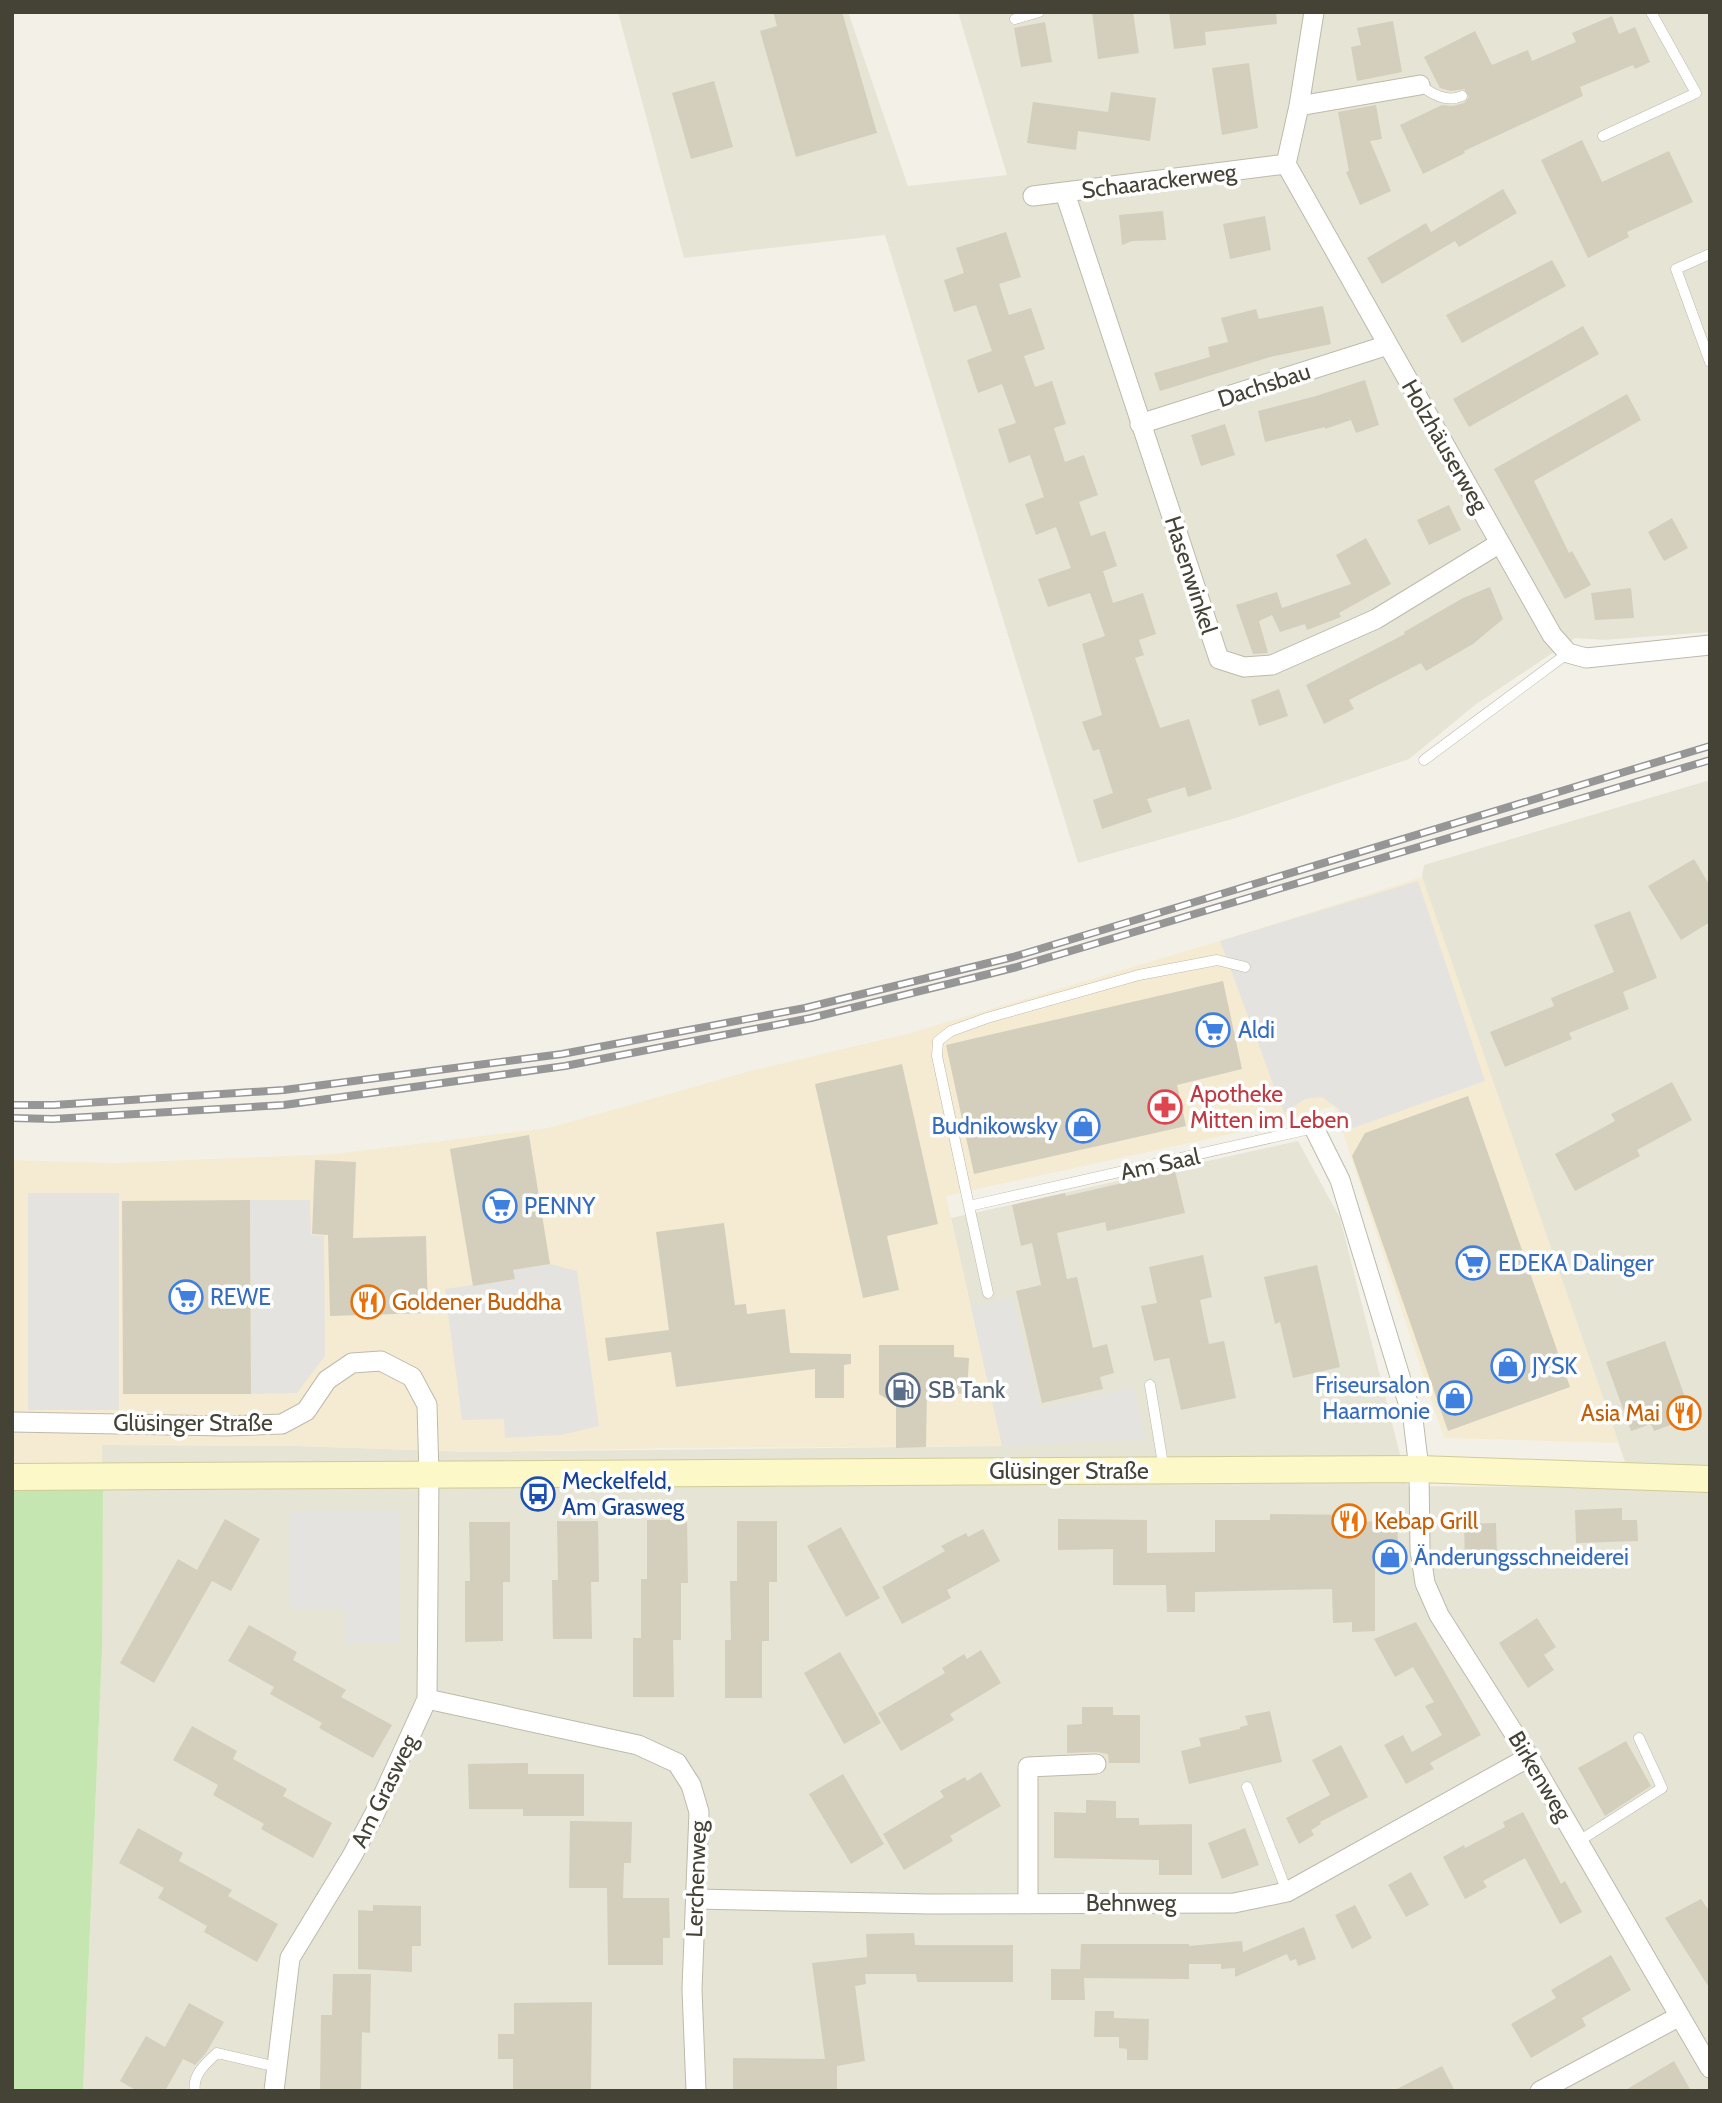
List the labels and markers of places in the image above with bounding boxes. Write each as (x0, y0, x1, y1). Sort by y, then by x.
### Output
supermarket icon: Aldi (1194, 1011, 1232, 1049)
place label: Aldi (1238, 1016, 1275, 1044)
place label: Apotheke Mitten im Leben (1190, 1080, 1349, 1134)
pharmacy icon: Apotheke Mitten im Leben (1146, 1088, 1184, 1126)
shop icon: Budnikowsky (1064, 1107, 1102, 1145)
place label: Budnikowsky (931, 1112, 1058, 1140)
supermarket icon: PENNY (481, 1187, 519, 1225)
place label: PENNY (524, 1192, 596, 1220)
supermarket icon: EDEKA Dalinger (1454, 1244, 1492, 1282)
place label: EDEKA Dalinger (1498, 1249, 1655, 1277)
supermarket icon: REWE (167, 1278, 205, 1316)
place label: REWE (210, 1283, 271, 1311)
restaurant icon: Goldener Buddha (349, 1283, 387, 1321)
place label: Goldener Buddha (392, 1288, 562, 1316)
shop icon: JYSK (1489, 1347, 1527, 1385)
place label: JYSK (1531, 1352, 1577, 1380)
fuel station icon: SB Tank (884, 1371, 922, 1409)
place label: Friseursalon Haarmonie (1315, 1371, 1430, 1425)
place label: SB Tank (928, 1376, 1006, 1404)
shop icon: Friseursalon Haarmonie (1436, 1379, 1474, 1417)
restaurant icon: Asia Mai (1665, 1394, 1703, 1432)
place label: Asia Mai (1581, 1399, 1660, 1427)
place label: Meckelfeld, Am Grasweg (562, 1467, 685, 1521)
bus stop icon: Meckelfeld, Am Grasweg (519, 1475, 557, 1513)
restaurant icon: Kebap Grill (1330, 1502, 1368, 1540)
place label: Kebap Grill (1374, 1507, 1479, 1535)
shop icon: Änderungsschneiderei (1371, 1538, 1409, 1576)
place label: Änderungsschneiderei (1414, 1543, 1629, 1571)

